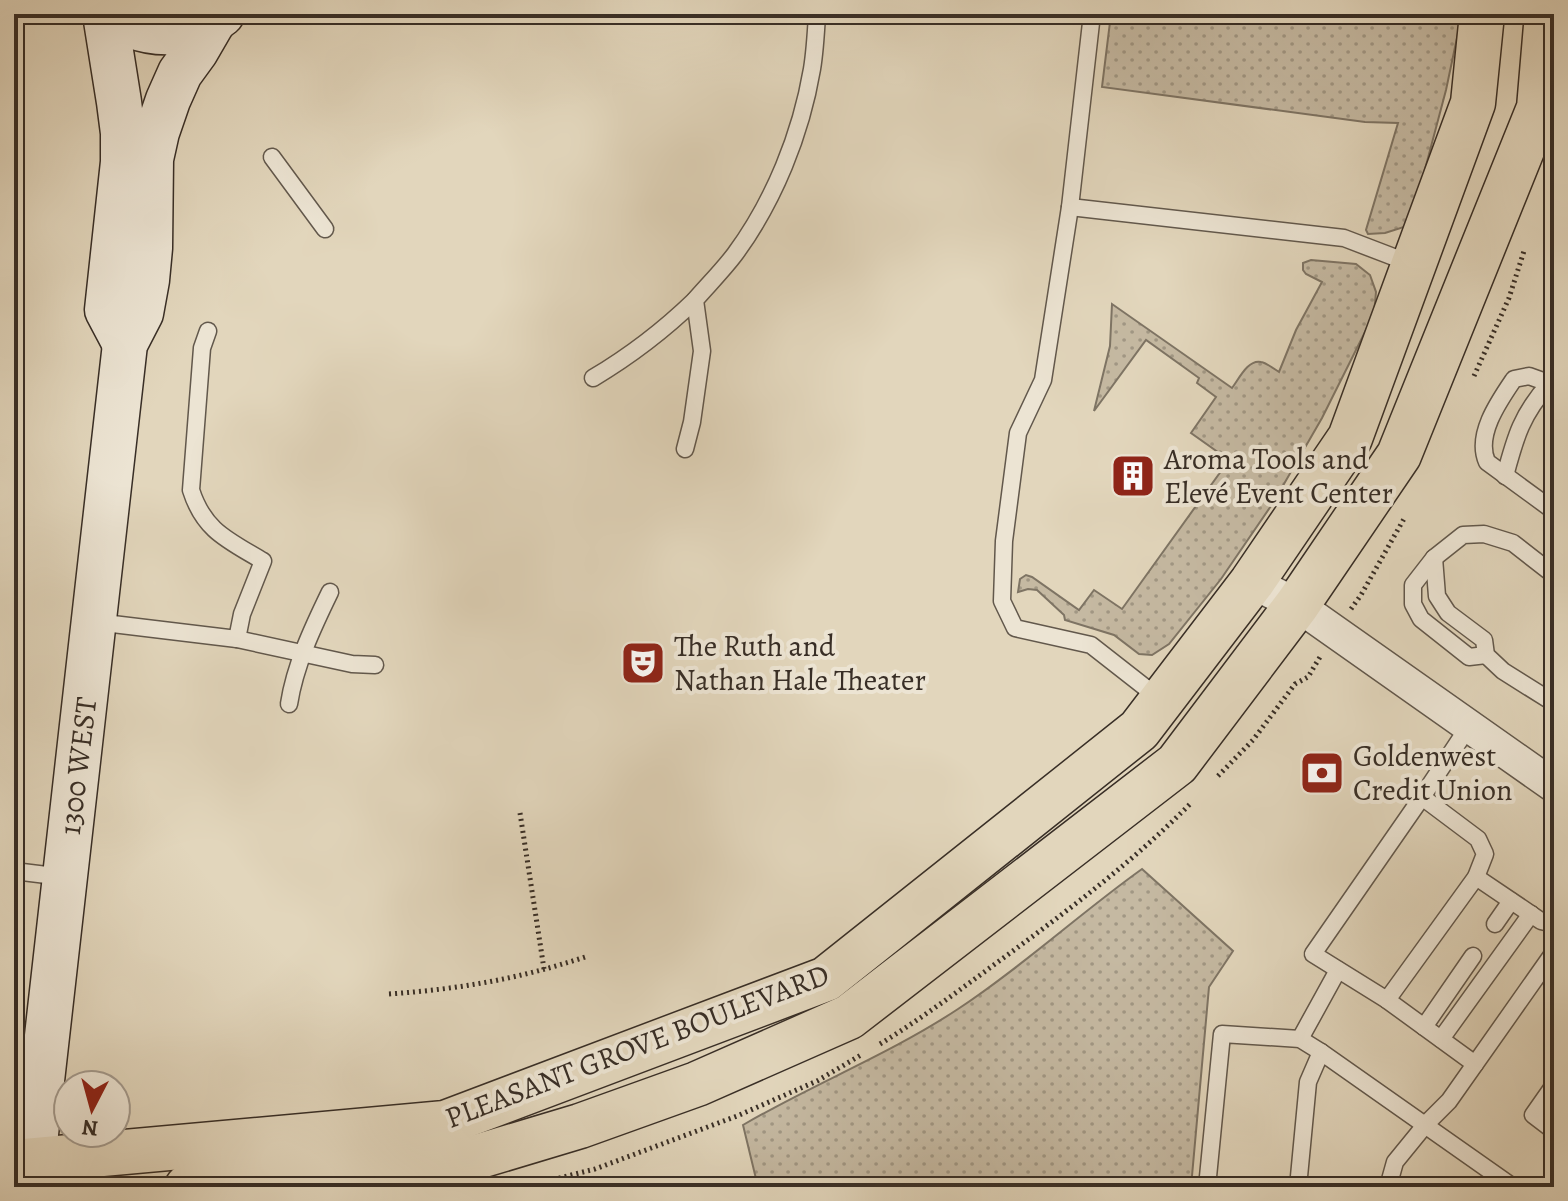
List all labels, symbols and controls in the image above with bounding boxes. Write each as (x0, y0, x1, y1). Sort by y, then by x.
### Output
place label: Aroma Tools and Elevé Event Center (1163, 439, 1393, 513)
building icon: Aroma Tools and Elevé Event Center (1109, 452, 1157, 500)
place label: The Ruth and Nathan Hale Theater (674, 626, 926, 700)
theatre icon: The Ruth and Nathan Hale Theater (619, 639, 667, 687)
street label: 1300 WEST (50, 694, 106, 837)
place label: Goldenwest Credit Union (1353, 736, 1512, 810)
bank icon: Goldenwest Credit Union (1298, 749, 1346, 797)
street label: PLEASANT GROVE BOULEVARD (439, 954, 835, 1138)
north arrow (52, 1069, 132, 1149)
text: N (80, 1112, 100, 1144)

